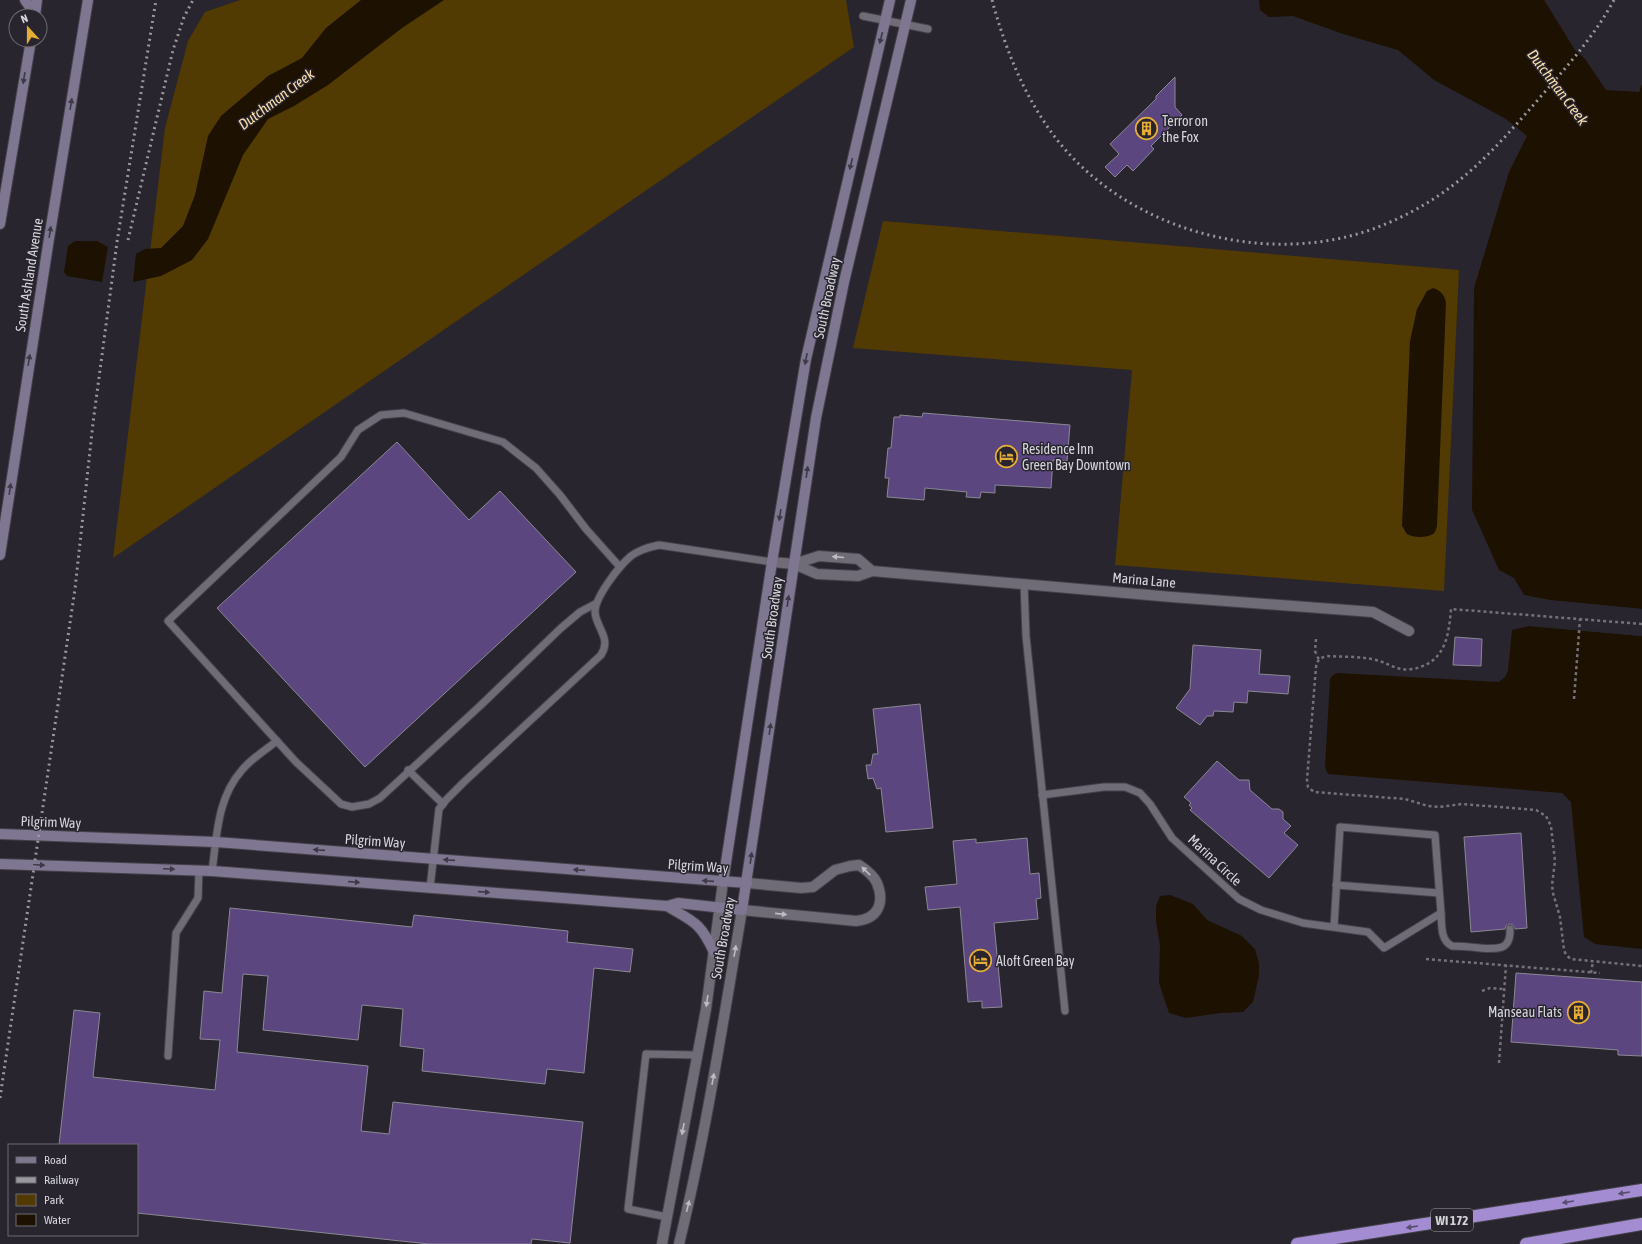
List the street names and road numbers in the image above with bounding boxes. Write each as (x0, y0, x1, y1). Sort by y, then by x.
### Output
street label: South Ashland Avenue (12, 217, 46, 333)
street label: South Broadway (811, 256, 843, 340)
street label: Marina Lane (1112, 569, 1176, 591)
street label: South Broadway (758, 576, 786, 660)
street label: Pilgrim Way (20, 813, 82, 831)
street label: Pilgrim Way (344, 831, 406, 851)
street label: Marina Circle (1185, 831, 1245, 889)
street label: Pilgrim Way (667, 856, 729, 876)
street label: South Broadway (708, 896, 738, 980)
road number: WI 172 (1431, 1209, 1473, 1231)

